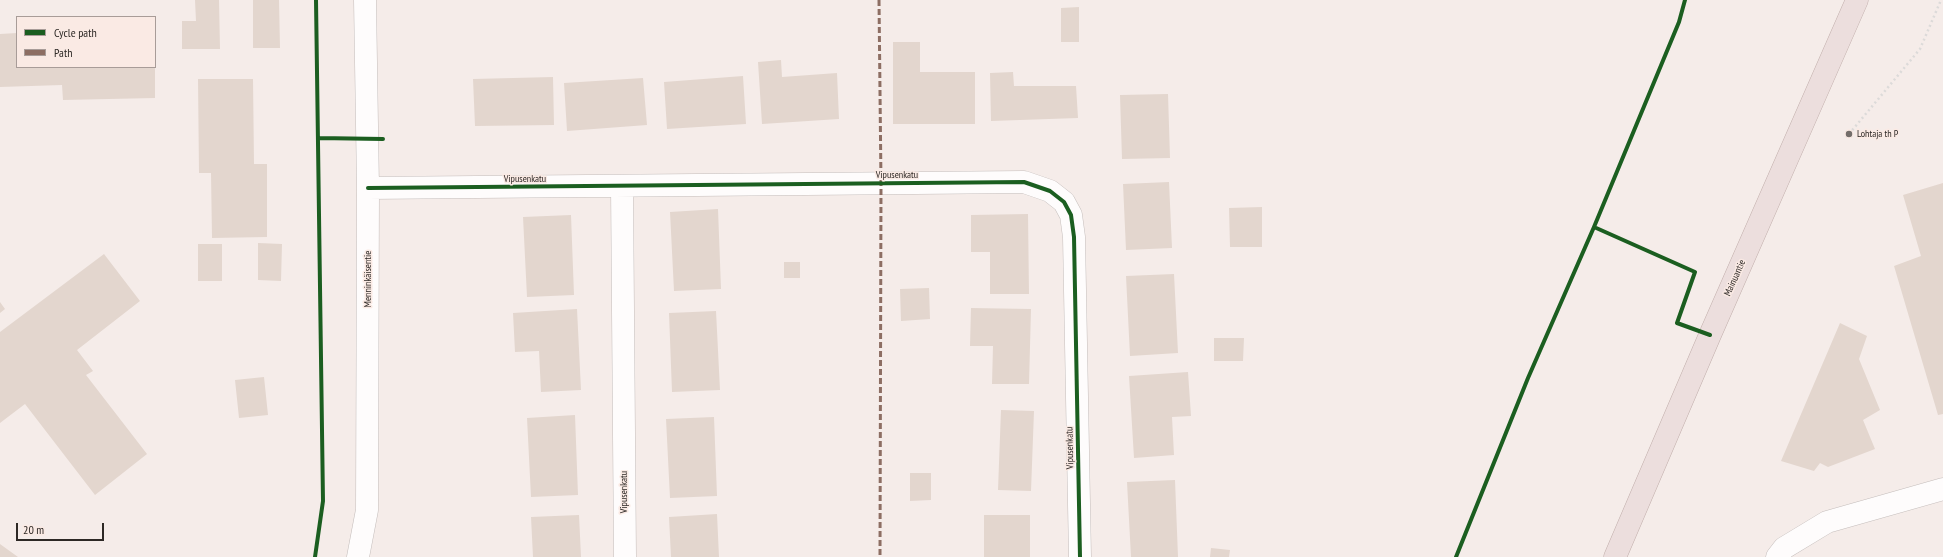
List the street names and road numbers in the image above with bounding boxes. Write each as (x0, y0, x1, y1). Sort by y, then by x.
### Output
street label: Vipusenkatu (876, 169, 918, 181)
street label: Vipusenkatu (504, 173, 546, 185)
street label: Menninkäisentie (362, 251, 374, 307)
street label: Mainuantie (1722, 258, 1748, 298)
street label: Vipusenkatu (1064, 427, 1076, 469)
street label: Vipusenkatu (618, 471, 630, 513)

